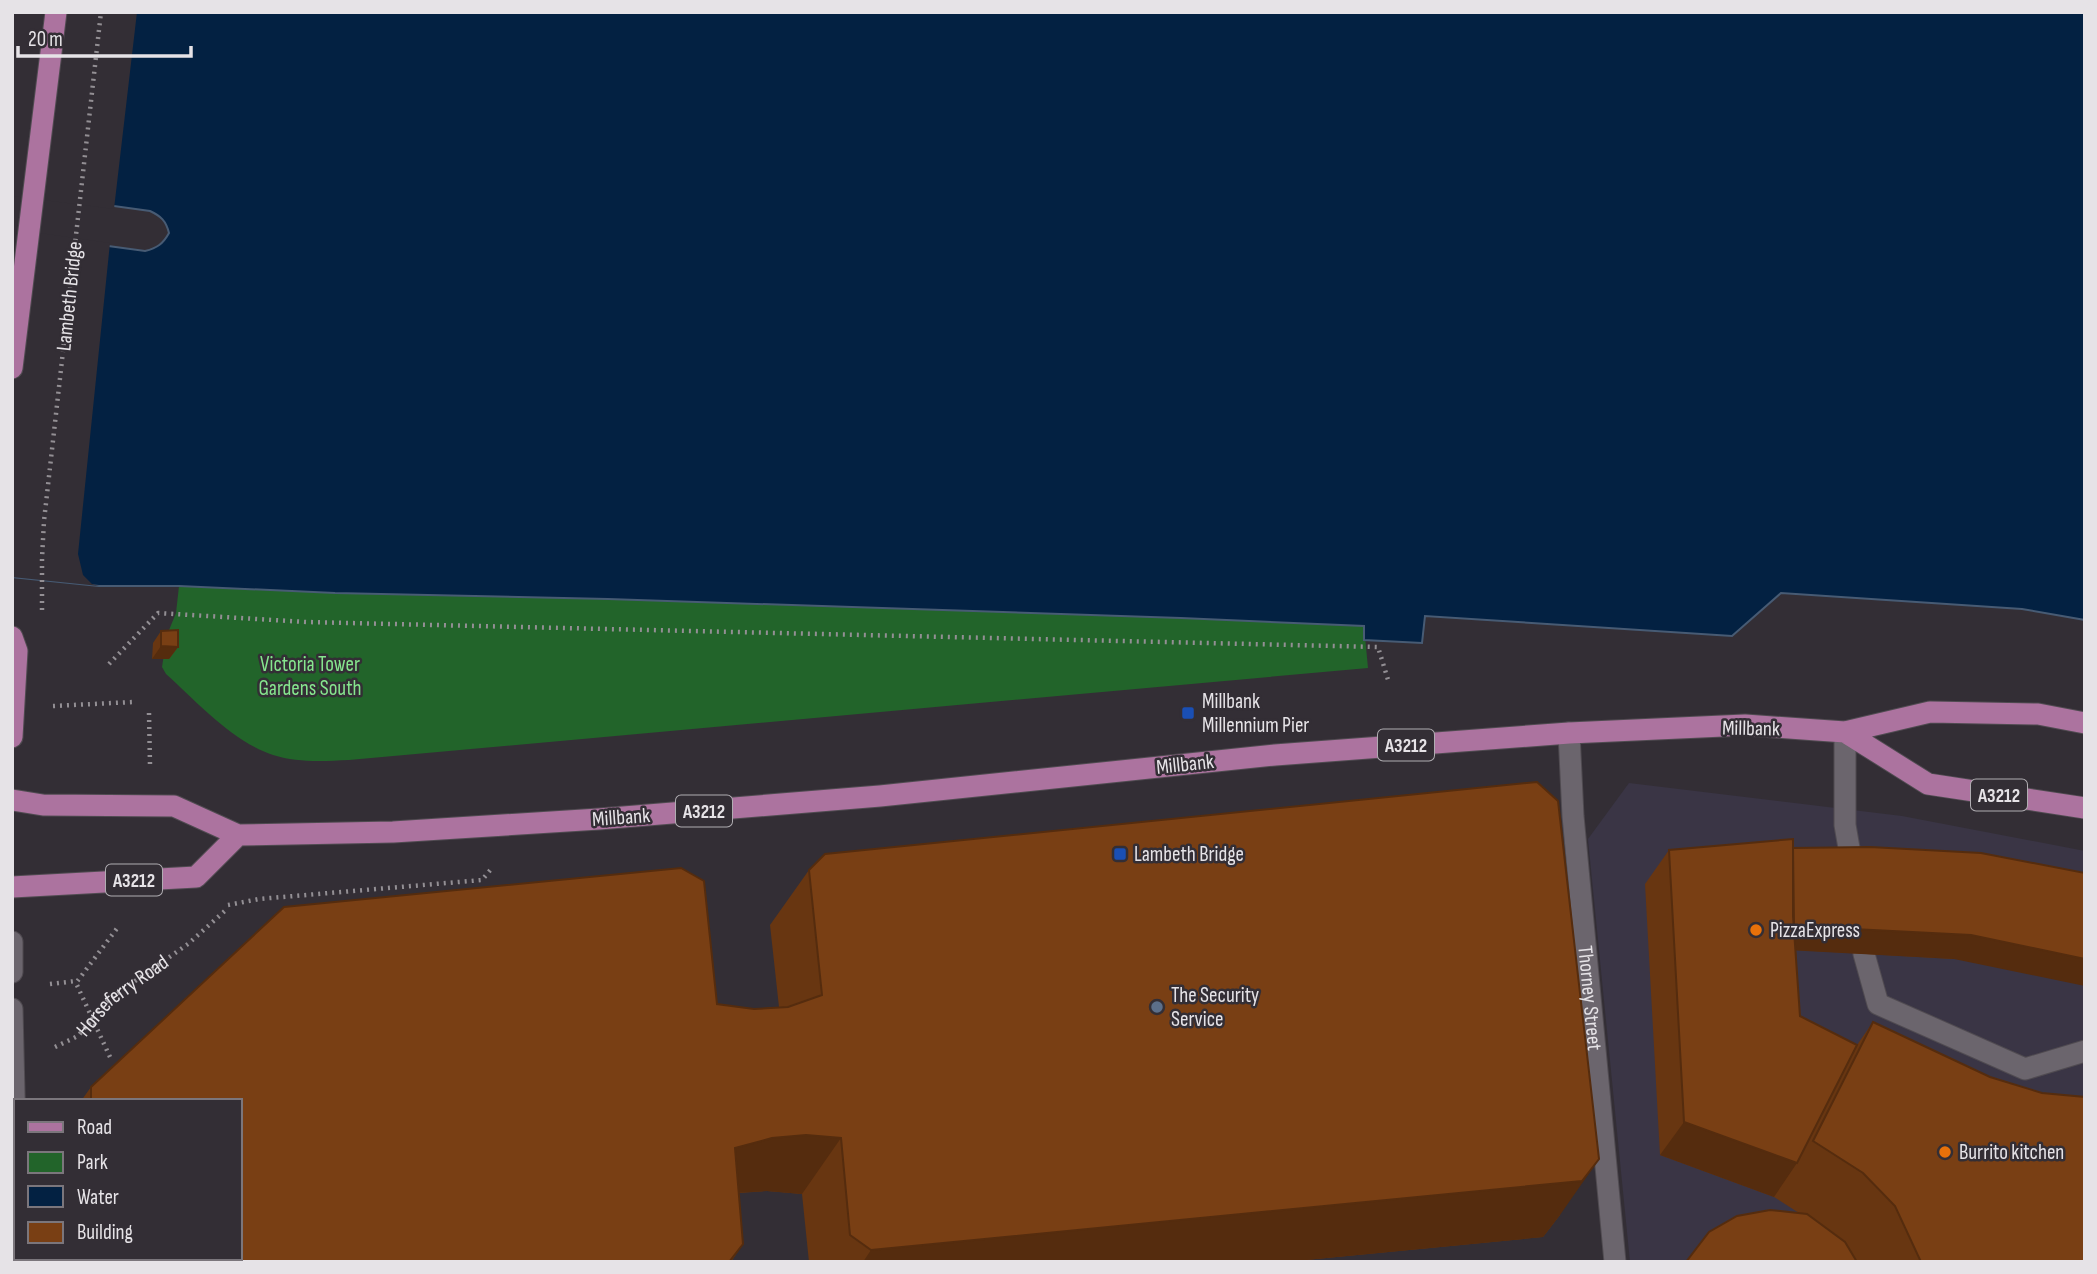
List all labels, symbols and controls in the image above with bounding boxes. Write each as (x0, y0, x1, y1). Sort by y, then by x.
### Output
scale bar (18, 14, 191, 58)
text: 20 m (28, 27, 63, 52)
street label: Lambeth Bridge (51, 240, 88, 352)
park label: Victoria Tower Gardens South (258, 652, 362, 701)
place label: Millbank Millennium Pier (1202, 689, 1309, 738)
marker: Millbank Millennium Pier (1180, 705, 1196, 721)
street label: Millbank (1722, 715, 1780, 742)
road number: A3212 (1378, 730, 1434, 760)
street label: Millbank (1155, 749, 1215, 780)
road number: A3212 (1971, 780, 2027, 810)
road number: A3212 (676, 796, 732, 826)
street label: Millbank (591, 803, 651, 832)
place label: Lambeth Bridge (1134, 842, 1244, 867)
marker: Lambeth Bridge (1112, 846, 1128, 862)
road number: A3212 (106, 864, 162, 895)
place label: PizzaExpress (1770, 918, 1860, 943)
marker: PizzaExpress (1748, 922, 1764, 938)
street label: Thorney Street (1572, 945, 1607, 1052)
street label: Horseferry Road (71, 950, 173, 1042)
place label: The Security Service (1171, 983, 1259, 1032)
marker: The Security Service (1149, 999, 1165, 1015)
legend (14, 1099, 242, 1260)
text: Road (77, 1115, 112, 1140)
place label: Burrito kitchen (1959, 1140, 2064, 1165)
marker: Burrito kitchen (1937, 1144, 1953, 1160)
text: Park (77, 1150, 108, 1175)
text: Water (77, 1185, 119, 1210)
text: Building (77, 1220, 133, 1245)

